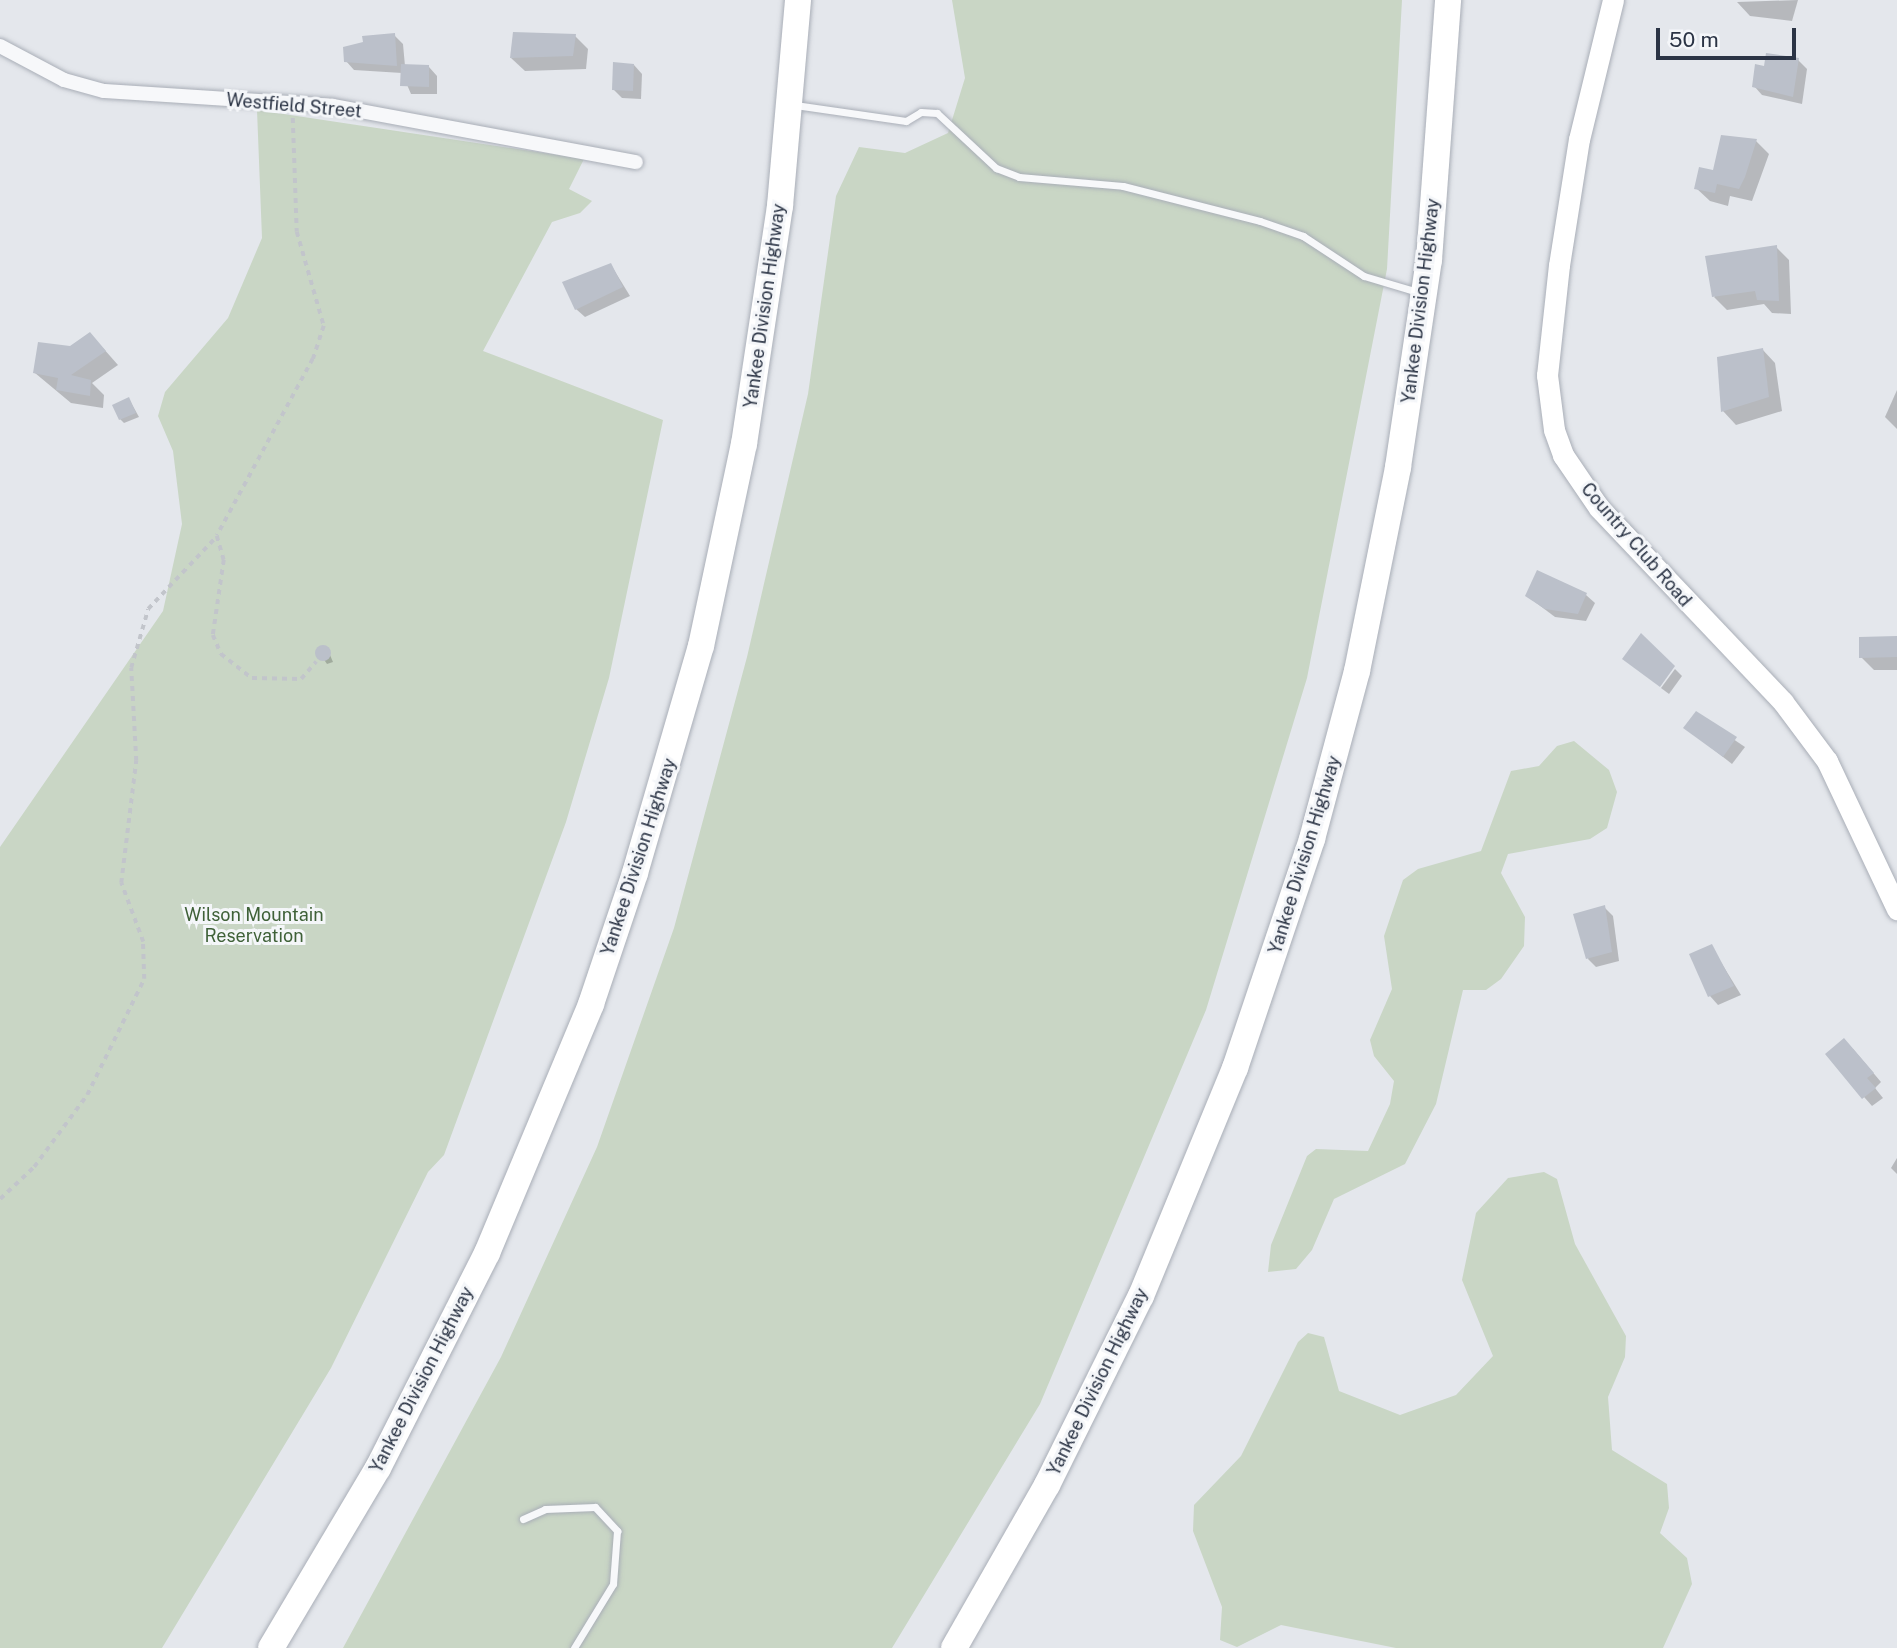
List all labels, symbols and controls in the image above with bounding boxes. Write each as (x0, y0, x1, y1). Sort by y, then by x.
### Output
scale bar (1659, 14, 1799, 58)
text: 50 m (1669, 27, 1719, 52)
street label: Westfield Street (225, 89, 363, 123)
street label: Yankee Division Highway (1398, 197, 1444, 405)
street label: Yankee Division Highway (740, 202, 790, 410)
street label: Country Club Road (1576, 479, 1696, 611)
street label: Yankee Division Highway (1265, 753, 1345, 957)
street label: Yankee Division Highway (597, 756, 681, 958)
park label: Wilson Mountain Reservation (184, 905, 324, 948)
street label: Yankee Division Highway (366, 1283, 478, 1477)
street label: Yankee Division Highway (1043, 1285, 1153, 1479)

